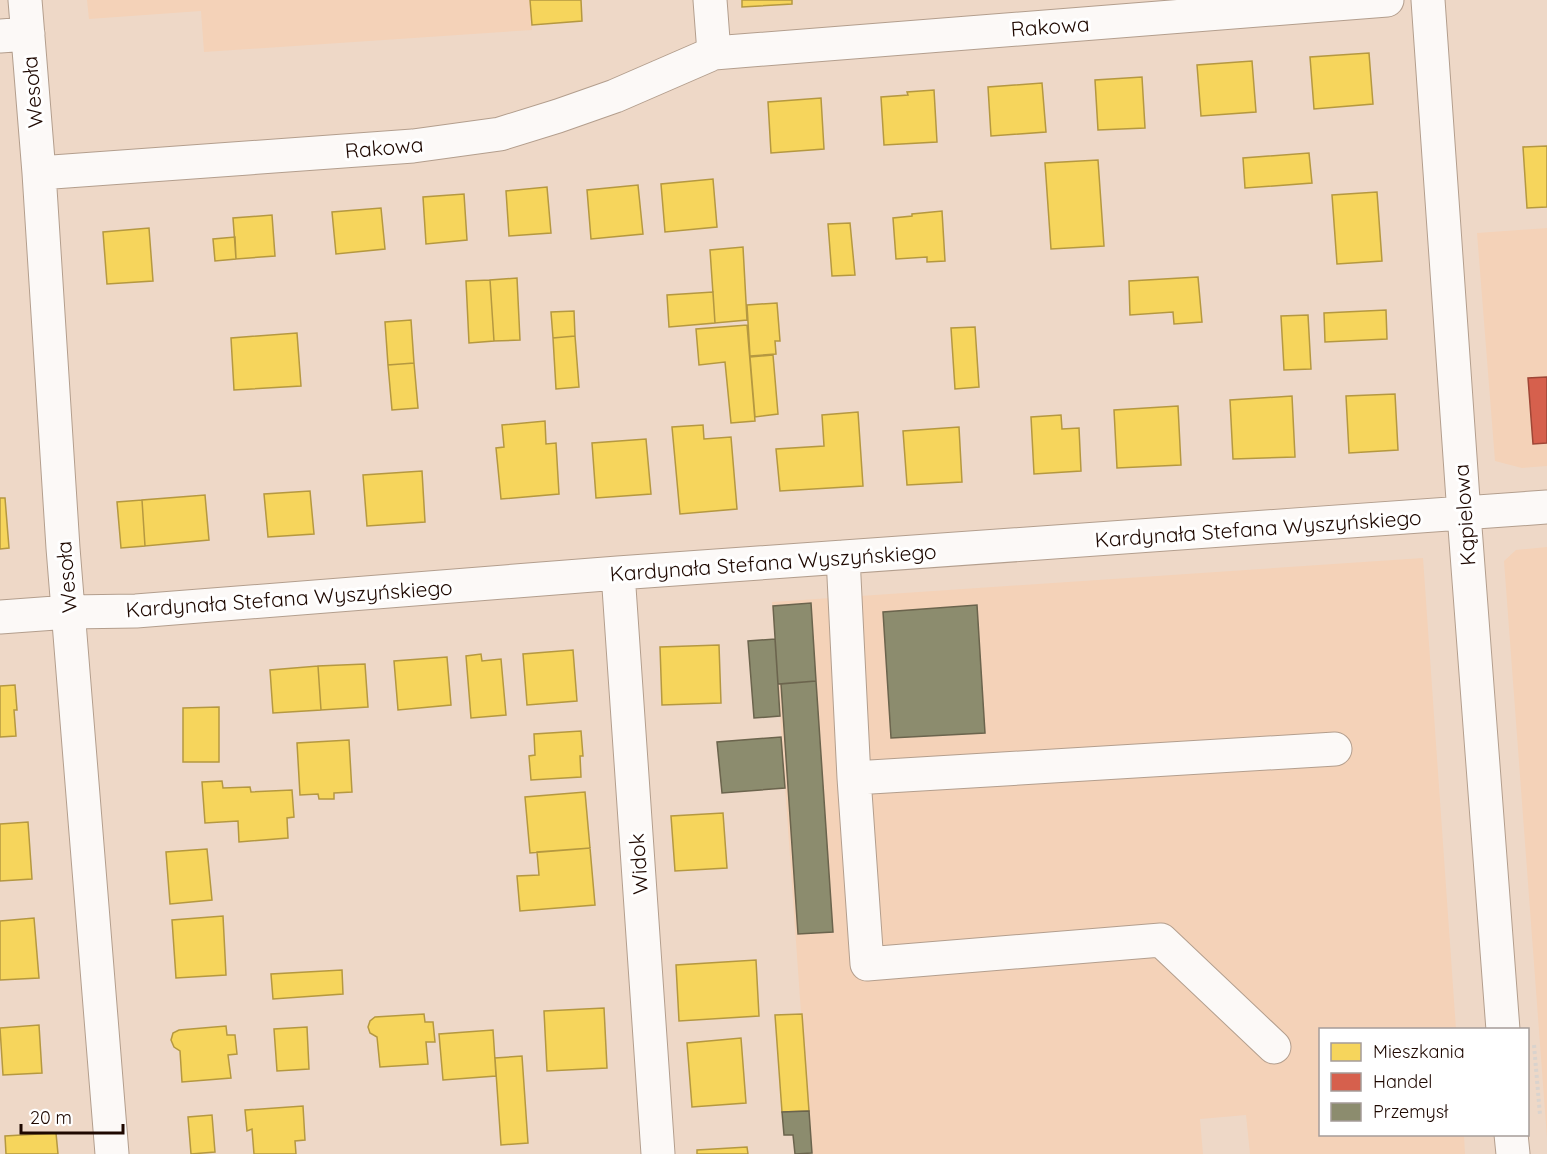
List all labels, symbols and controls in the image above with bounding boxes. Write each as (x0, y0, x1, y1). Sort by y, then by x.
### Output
street label: Rakowa (1010, 10, 1090, 42)
street label: Wesoła (16, 55, 48, 129)
street label: Rakowa (344, 131, 424, 163)
street label: Kąpielowa (1447, 463, 1481, 567)
street label: Kardynała Stefana Wyszyńskiego (1094, 504, 1422, 552)
street label: Kardynała Stefana Wyszyńskiego (609, 538, 937, 586)
street label: Wesoła (50, 540, 82, 614)
street label: Kardynała Stefana Wyszyńskiego (125, 574, 453, 622)
street label: Widok (623, 832, 653, 896)
legend (1319, 1028, 1529, 1136)
text: Mieszkania (1373, 1040, 1465, 1063)
text: Handel (1373, 1070, 1433, 1093)
scale bar (21, 1097, 123, 1135)
text: Przemysł (1373, 1100, 1449, 1123)
text: 20 m (30, 1106, 72, 1129)

